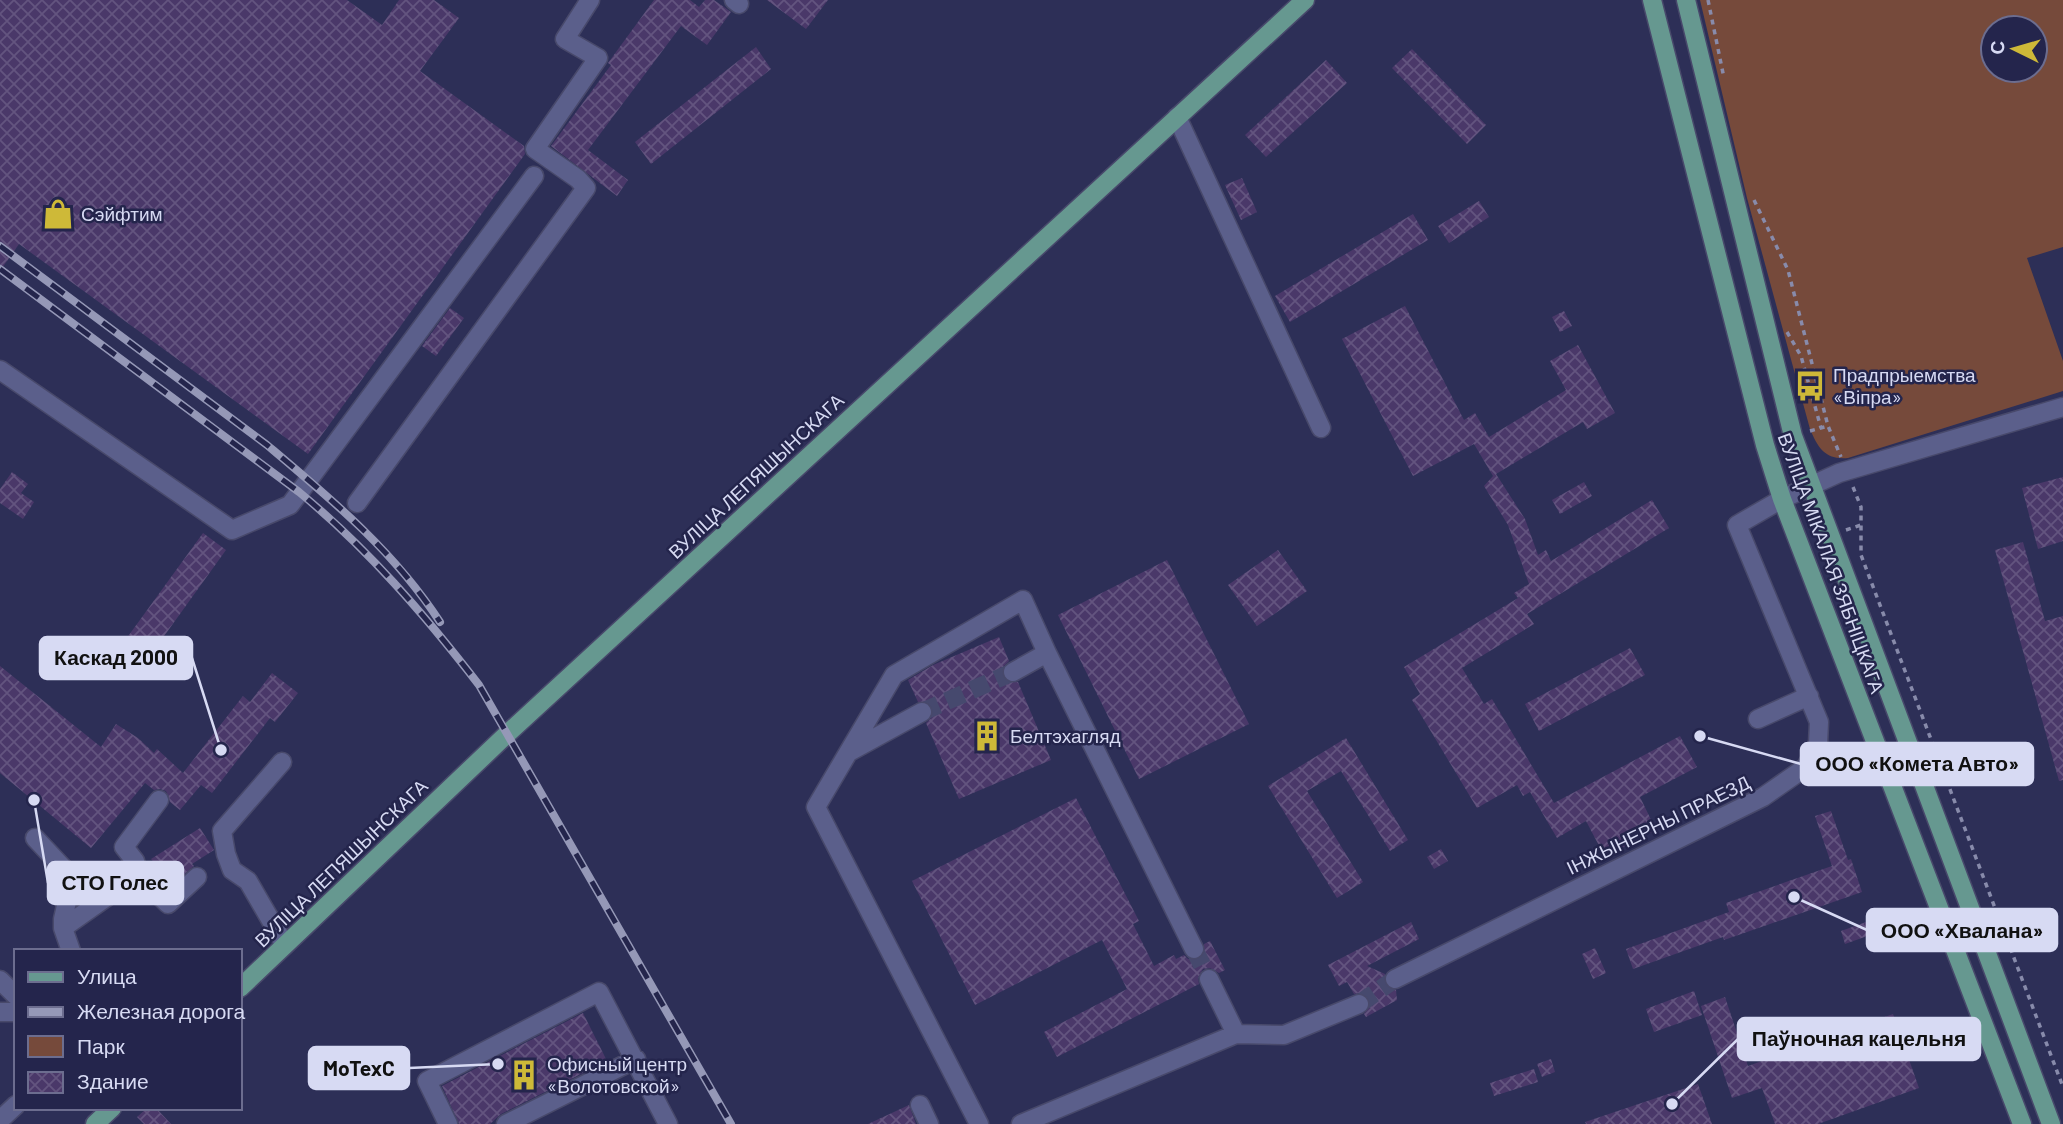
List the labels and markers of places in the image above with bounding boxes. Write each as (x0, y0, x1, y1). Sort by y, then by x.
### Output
shop icon: Сэйфтим (41, 197, 75, 231)
place label: Сэйфтим (81, 202, 163, 225)
place label: Прадпрыемства «Віпра» (1833, 363, 1976, 408)
bus stop icon: Прадпрыемства «Віпра» (1793, 369, 1827, 403)
callout: Каскад 2000 (40, 637, 192, 679)
building icon: Белтэхагляд (970, 719, 1004, 753)
place label: Белтэхагляд (1010, 724, 1121, 747)
callout: ООО «Комета Авто» (1801, 743, 2033, 785)
callout: СТО Голес (48, 862, 183, 904)
callout: ООО «Хвалана» (1867, 909, 2057, 951)
callout: Паўночная кацельня (1738, 1018, 1980, 1060)
callout: MoTexC (309, 1047, 409, 1089)
place label: Офисный центр «Волотовской» (547, 1052, 687, 1097)
building icon: Офисный центр «Волотовской» (507, 1058, 541, 1092)

